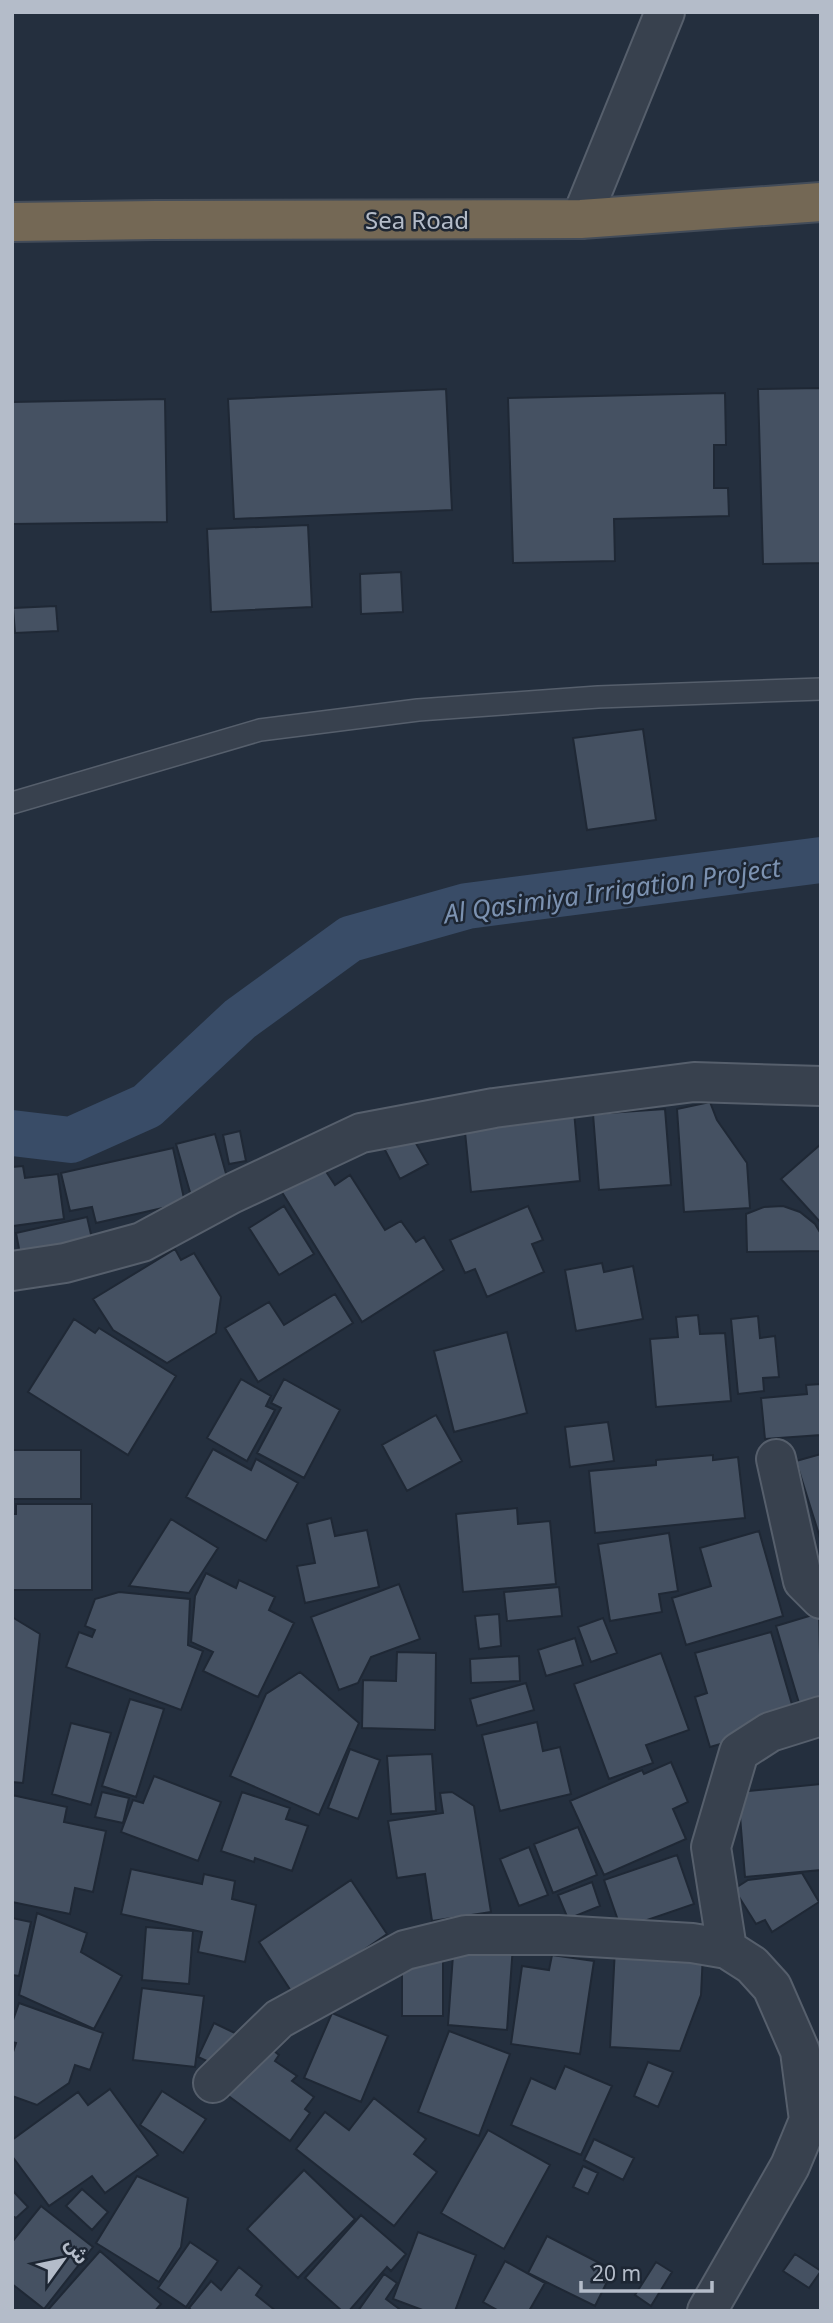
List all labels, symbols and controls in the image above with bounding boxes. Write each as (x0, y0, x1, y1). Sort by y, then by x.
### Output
street label: Sea Road (365, 203, 469, 236)
water label: Al Qasimiya Irrigation Project (439, 848, 784, 932)
north arrow (28, 2225, 98, 2295)
text: ش (59, 2233, 95, 2269)
scale bar (581, 2250, 712, 2294)
text: 20 m (592, 2259, 641, 2287)

